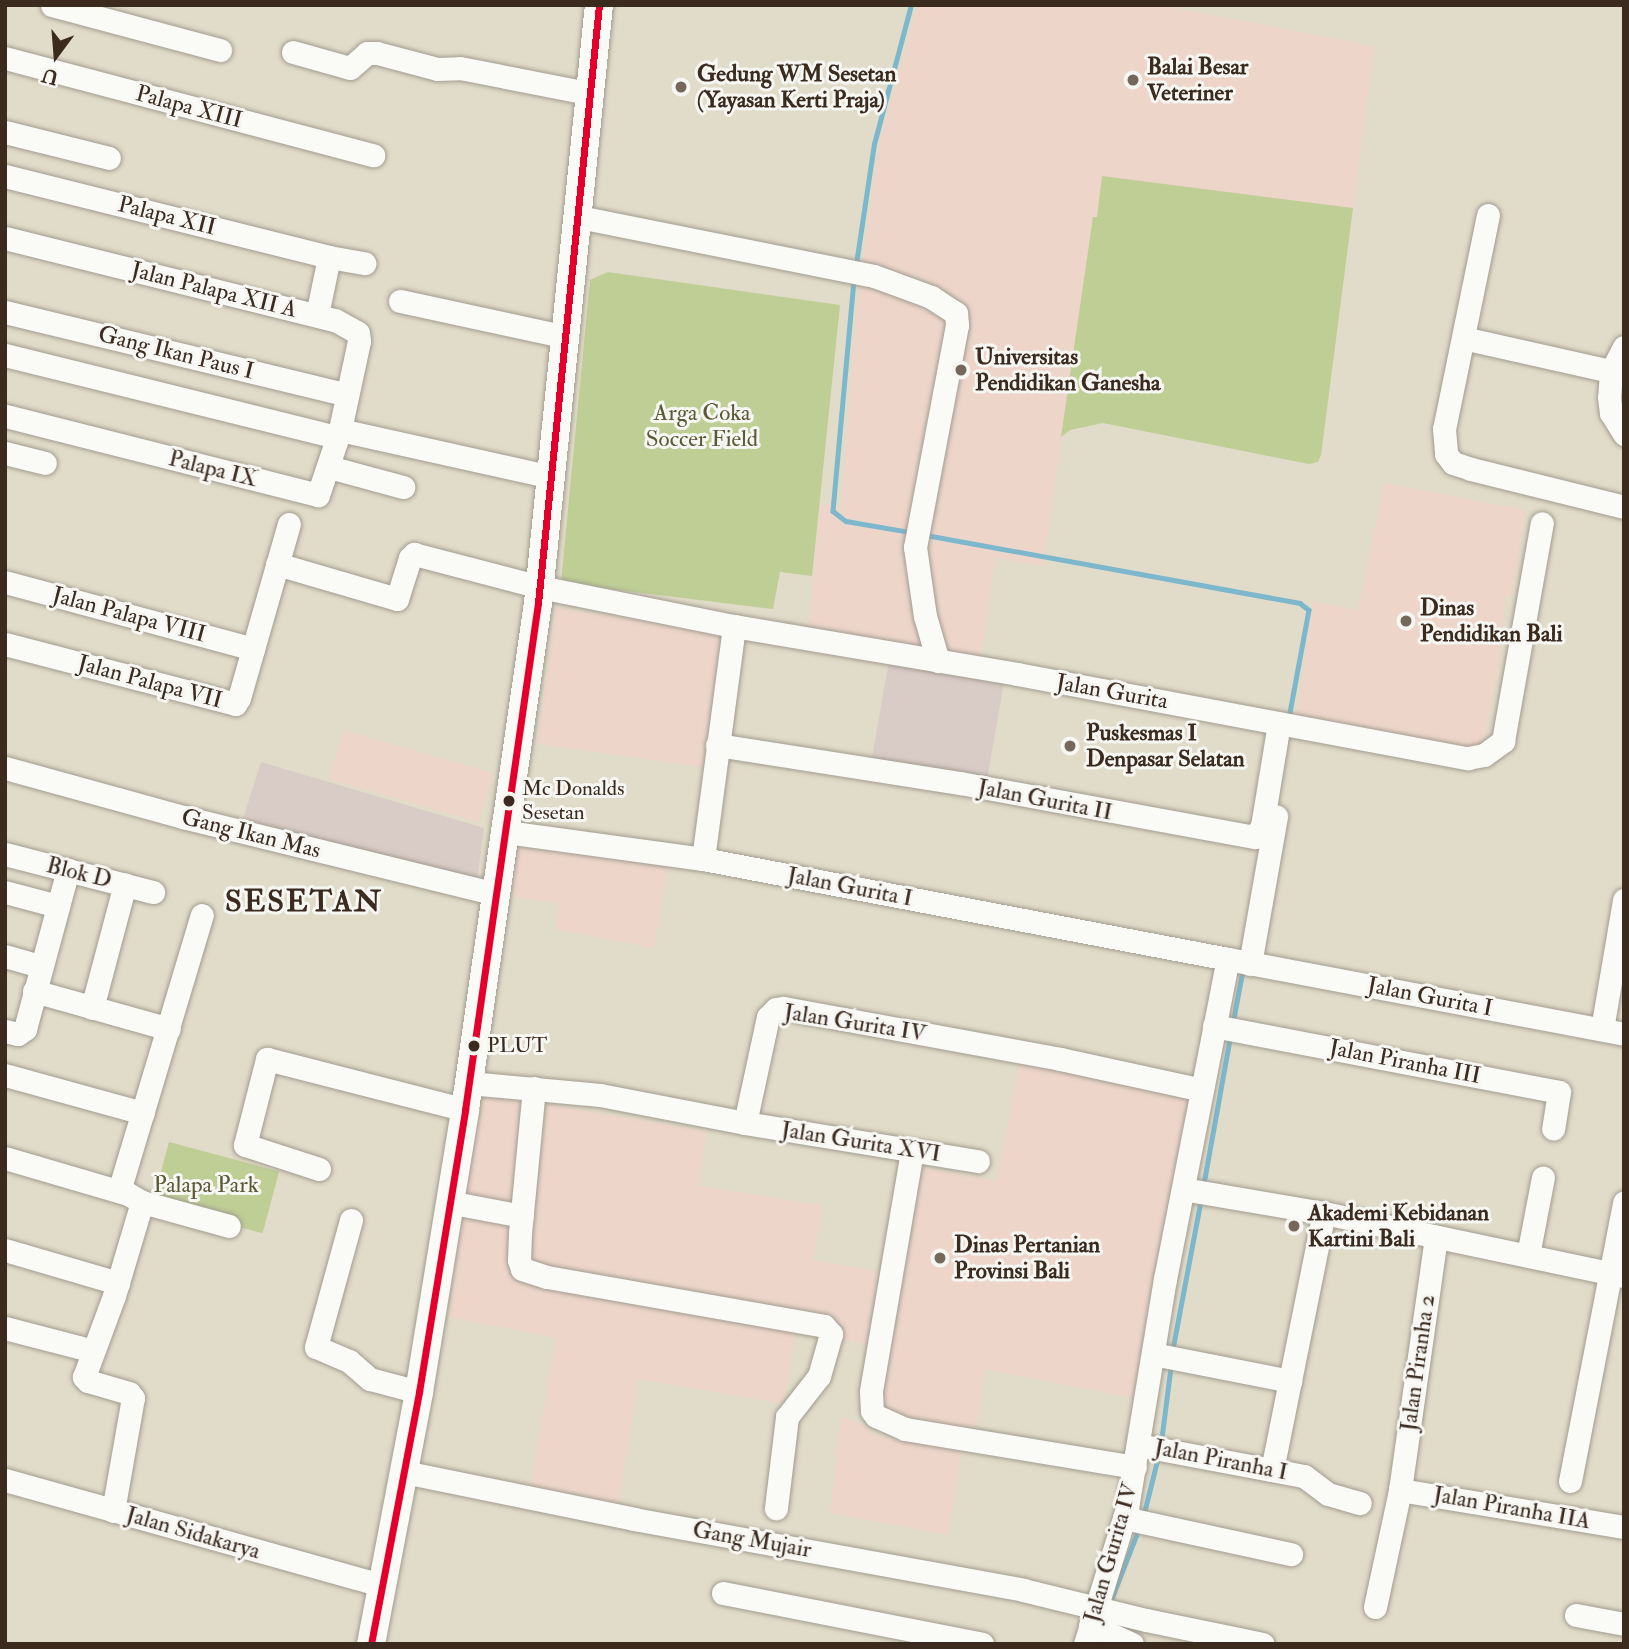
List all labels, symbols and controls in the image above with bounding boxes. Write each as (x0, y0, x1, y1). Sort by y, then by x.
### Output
north arrow (21, 21, 91, 91)
place label: Balai Besar Veteriner (1147, 53, 1248, 107)
place label: Gedung WM Sesetan (Yayasan Kerti Praja) (697, 60, 896, 114)
text: U (39, 62, 61, 90)
marker: Balai Besar Veteriner (1125, 72, 1141, 88)
marker: Gedung WM Sesetan (Yayasan Kerti Praja) (671, 77, 691, 97)
street label: Palapa XIII (133, 80, 245, 134)
street label: Palapa XII (115, 191, 219, 241)
street label: Jalan Palapa XII A (128, 256, 300, 324)
street label: Gang Ikan Paus I (95, 320, 257, 386)
place label: Universitas Pendidikan Ganesha (975, 343, 1161, 397)
marker: Universitas Pendidikan Ganesha (953, 362, 969, 378)
park label: Arga Coka Soccer Field (646, 399, 758, 453)
street label: Palapa IX (166, 445, 260, 493)
street label: Jalan Palapa VIII (49, 581, 209, 649)
place label: Dinas Pendidikan Bali (1420, 594, 1563, 648)
marker: Dinas Pendidikan Bali (1398, 613, 1414, 629)
street label: Jalan Palapa VII (75, 649, 225, 715)
street label: Jalan Gurita (1054, 669, 1170, 715)
place label: Puskesmas I Denpasar Selatan (1086, 719, 1244, 773)
marker: Puskesmas I Denpasar Selatan (1060, 736, 1080, 756)
street label: Jalan Gurita II (975, 773, 1115, 827)
place label: Mc Donalds Sesetan (522, 776, 624, 826)
marker: Mc Donalds Sesetan (502, 794, 516, 808)
street label: Gang Ikan Mas (179, 803, 323, 865)
street label: Blok D (43, 852, 115, 894)
street label: Jalan Gurita I (785, 861, 915, 913)
district label: SESETAN (226, 884, 382, 920)
street label: Jalan Gurita I (1365, 971, 1495, 1023)
street label: Jalan Gurita IV (782, 998, 928, 1048)
place label: PLUT (487, 1033, 547, 1059)
street label: Jalan Piranha III (1327, 1034, 1483, 1090)
marker: PLUT (467, 1039, 481, 1053)
street label: Jalan Gurita XVI (779, 1116, 943, 1168)
park label: Palapa Park (153, 1171, 259, 1199)
place label: Akademi Kebidanan Kartini Bali (1308, 1199, 1489, 1253)
marker: Akademi Kebidanan Kartini Bali (1286, 1218, 1302, 1234)
place label: Dinas Pertanian Provinsi Bali (954, 1231, 1100, 1285)
marker: Dinas Pertanian Provinsi Bali (932, 1250, 948, 1266)
street label: Jalan Piranha 2 (1395, 1293, 1441, 1433)
street label: Jalan Piranha I (1152, 1434, 1290, 1486)
street label: Jalan Gurita IV (1078, 1480, 1144, 1626)
street label: Jalan Piranha IIA (1431, 1481, 1593, 1535)
street label: Jalan Sidakarya (123, 1501, 263, 1565)
street label: Gang Mujair (690, 1516, 814, 1564)

